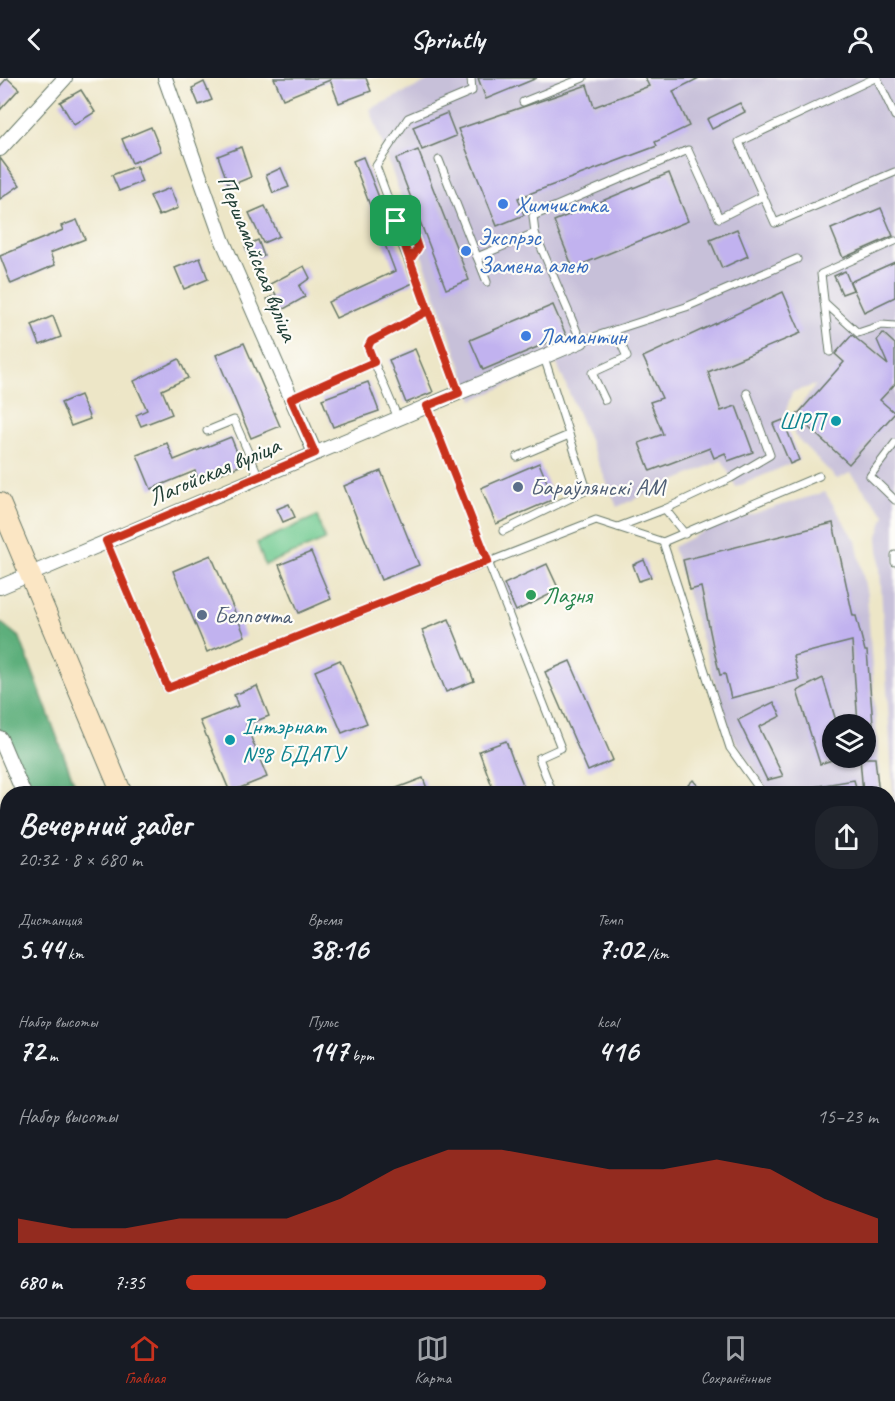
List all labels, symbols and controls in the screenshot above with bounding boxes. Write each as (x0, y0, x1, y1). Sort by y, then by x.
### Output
text: Sprintly (411, 22, 484, 56)
icon: back (18, 23, 51, 56)
icon: person (844, 23, 877, 56)
street label: Першамайская вуліца (211, 171, 305, 347)
place label: Химчистка (515, 189, 610, 219)
pin (370, 195, 421, 246)
marker: Химчистка (496, 197, 510, 211)
icon: arrive (379, 204, 412, 237)
place label: Экспрэс Замена алею (478, 222, 589, 280)
marker: Экспрэс Замена алею (459, 244, 473, 258)
place label: Ламантин (538, 321, 629, 351)
marker: Ламантин (519, 329, 533, 343)
place label: ШРП (779, 406, 828, 436)
marker: ШРП (829, 414, 843, 428)
street label: Лагойская вуліца (144, 429, 286, 512)
place label: Бараўлянскі АМ (530, 472, 668, 502)
marker: Бараўлянскі АМ (511, 480, 525, 494)
place label: Лазня (543, 580, 593, 611)
marker: Лазня (524, 588, 538, 602)
place label: Белпочта (214, 600, 293, 630)
marker: Белпочта (195, 608, 209, 622)
place label: Інтэрнат №8 БДАТУ (242, 711, 348, 769)
map controls (822, 714, 876, 768)
button: layers (822, 714, 876, 768)
marker: Інтэрнат №8 БДАТУ (223, 733, 237, 747)
text: Вечерний забег (18, 803, 191, 845)
button: share (815, 806, 878, 869)
text: 20:32 · 8 × 680 m (18, 847, 142, 872)
text: Дистанция (18, 910, 82, 930)
text: Время (308, 910, 341, 930)
text: Темп (597, 910, 623, 930)
text: 5.44 (18, 930, 64, 968)
text: 38:16 (308, 930, 368, 968)
text: 7:02 (597, 930, 644, 968)
text: km (64, 944, 83, 964)
text: /km (644, 944, 668, 964)
text: Набор высоты (18, 1012, 97, 1032)
text: Пульс (308, 1012, 339, 1032)
text: kcal (597, 1012, 618, 1032)
text: 72 (18, 1032, 45, 1070)
text: 147 (308, 1032, 348, 1070)
text: 416 (597, 1032, 638, 1070)
text: m (45, 1046, 58, 1066)
text: bpm (348, 1046, 374, 1066)
text: Набор высоты (18, 1104, 117, 1129)
text: 15–23 m (817, 1104, 878, 1129)
text: 680 m (18, 1270, 62, 1295)
text: 7:35 (114, 1270, 145, 1295)
tab: Главная (125, 1332, 165, 1388)
tab: Карта (415, 1332, 451, 1388)
tab: Сохранённые (701, 1332, 770, 1388)

